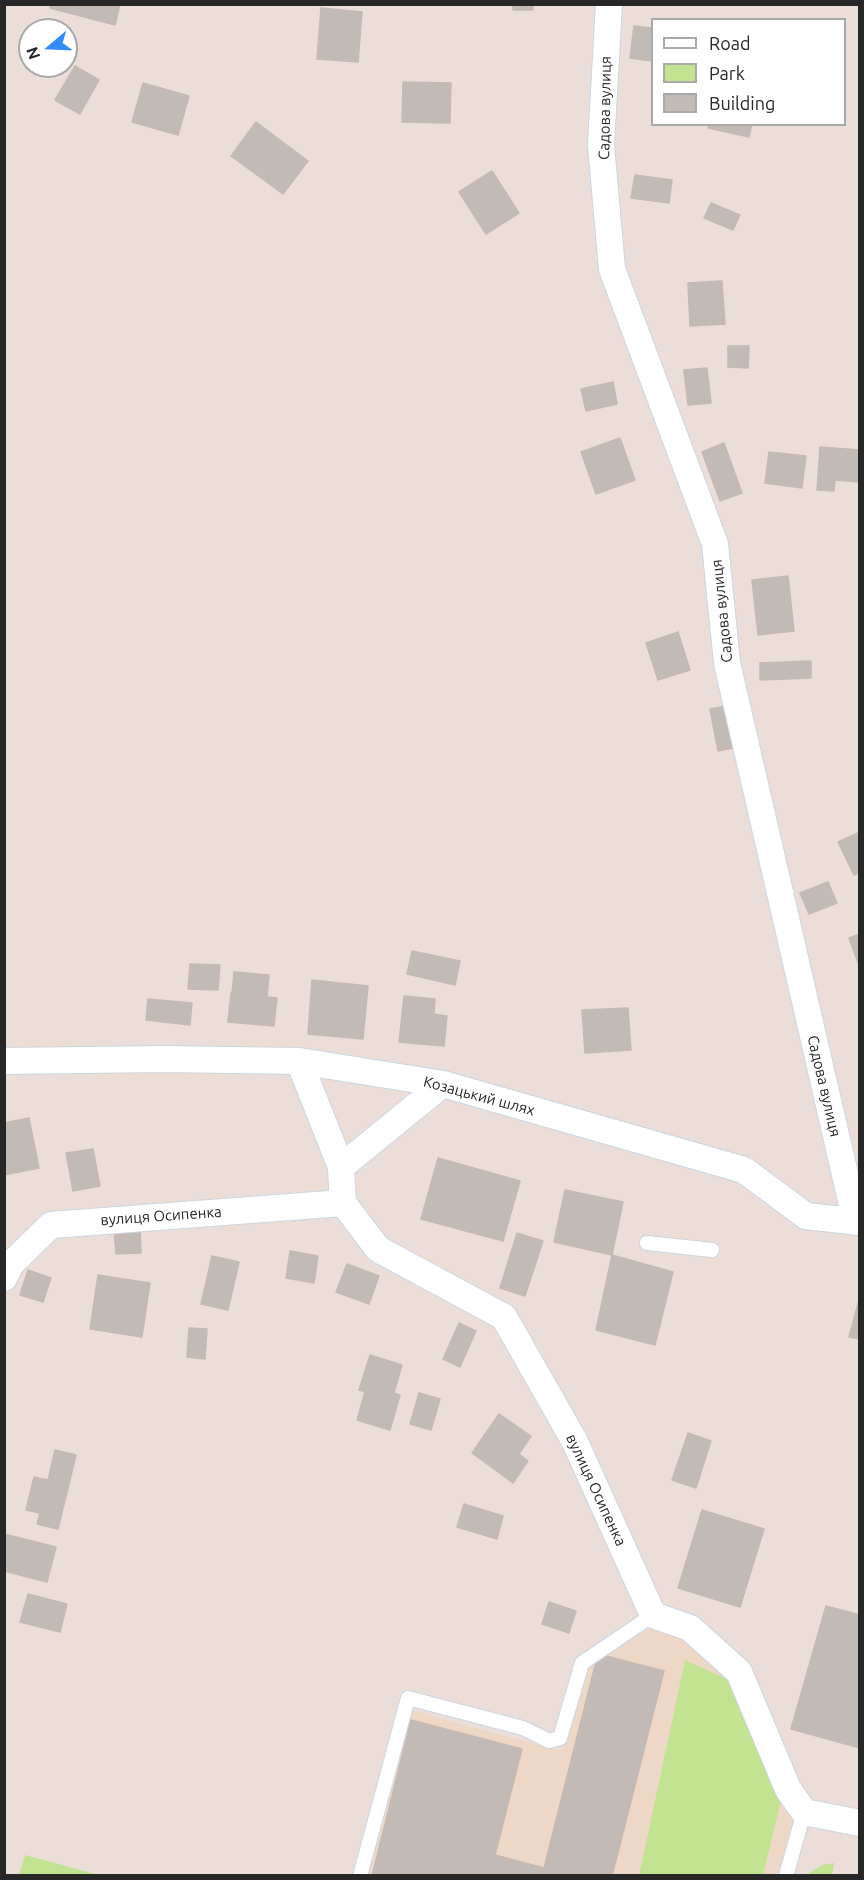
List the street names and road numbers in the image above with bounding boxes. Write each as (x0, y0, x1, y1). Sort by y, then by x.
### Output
street label: Садова вулиця (595, 56, 615, 160)
street label: Садова вулиця (708, 559, 736, 663)
street label: Садова вулиця (804, 1034, 844, 1138)
street label: Козацький шлях (421, 1072, 537, 1120)
street label: вулиця Осипенка (100, 1203, 222, 1229)
street label: вулиця Осипенка (562, 1431, 630, 1549)

